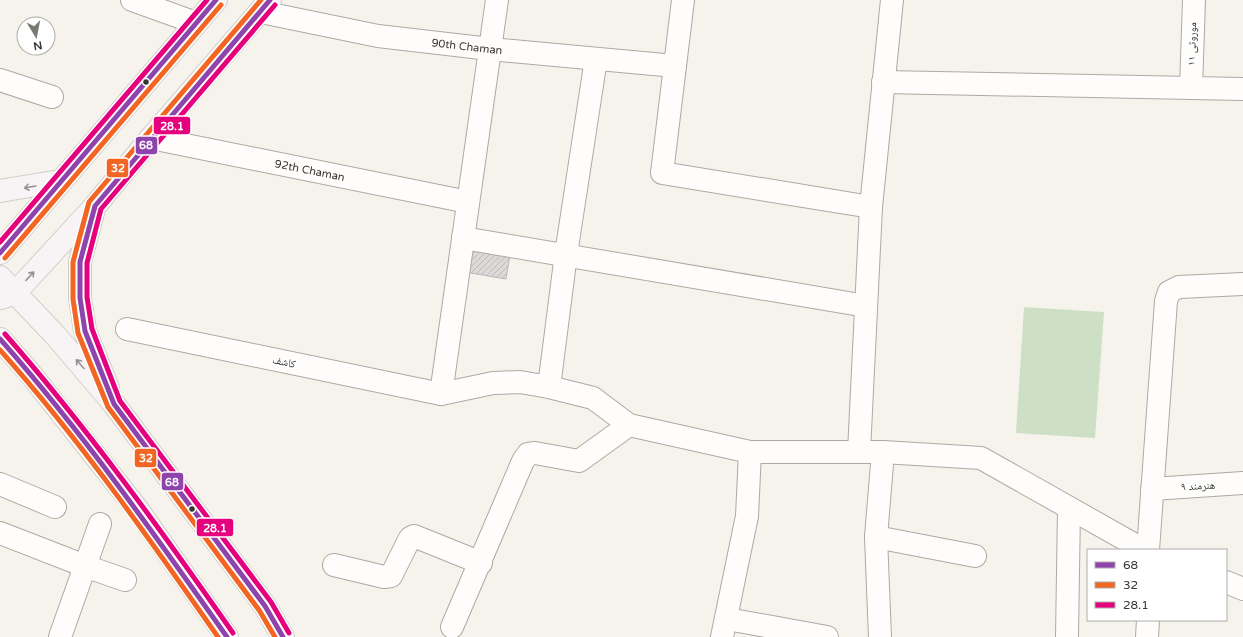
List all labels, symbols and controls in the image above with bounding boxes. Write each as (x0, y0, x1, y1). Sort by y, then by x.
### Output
north arrow (16, 16, 56, 56)
street label: موروثی ۱۱ (1185, 22, 1199, 66)
street label: 90th Chaman (431, 36, 503, 57)
text: N (32, 38, 43, 53)
unlabelled marker (141, 77, 151, 87)
line badge: 28.1 (153, 116, 191, 135)
text: 28.1 (160, 120, 184, 133)
line badge: 68 (135, 136, 158, 155)
text: 68 (139, 139, 153, 152)
street label: 92th Chaman (274, 157, 346, 183)
line badge: 32 (106, 158, 129, 178)
text: 32 (111, 162, 125, 175)
one-way arrow (24, 183, 37, 191)
one-way arrow (26, 271, 35, 281)
street label: کاشف (271, 353, 297, 371)
one-way arrow (75, 358, 84, 369)
line badge: 32 (134, 448, 157, 468)
text: 32 (139, 452, 153, 465)
line badge: 68 (161, 472, 184, 491)
text: 68 (165, 476, 179, 489)
street label: هنرمند ۹ (1180, 479, 1216, 493)
unlabelled marker (187, 504, 197, 514)
line badge: 28.1 (196, 518, 234, 537)
text: 28.1 (203, 522, 227, 535)
legend (1087, 549, 1227, 621)
text: 68 (1123, 558, 1138, 572)
text: 32 (1123, 578, 1138, 592)
text: 28.1 (1123, 598, 1149, 612)

